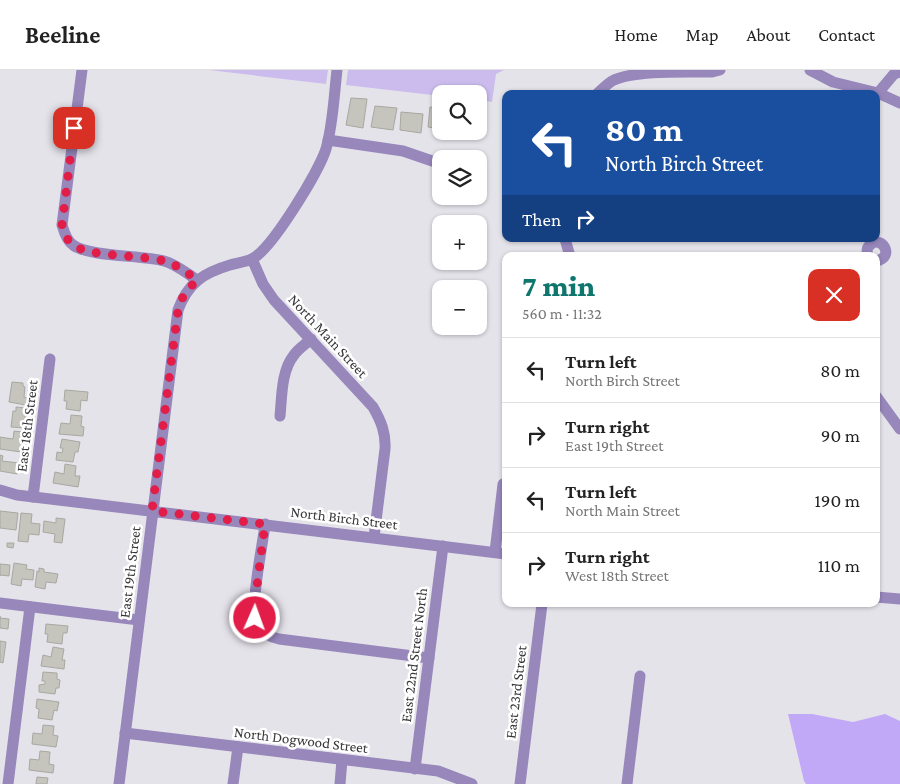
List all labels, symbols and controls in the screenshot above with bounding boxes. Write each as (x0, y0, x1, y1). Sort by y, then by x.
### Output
text: Beeline (25, 21, 100, 48)
text: Home (615, 25, 658, 45)
text: Map (686, 25, 718, 45)
text: About (746, 25, 790, 45)
text: Contact (818, 25, 875, 45)
map controls (432, 85, 487, 335)
button: search (432, 85, 487, 140)
pin (53, 107, 95, 149)
icon: left (522, 110, 587, 175)
text: 80 m (605, 110, 683, 149)
icon: arrive (60, 114, 88, 142)
button: layers (432, 150, 487, 205)
text: North Birch Street (605, 151, 763, 176)
icon: right (571, 205, 599, 233)
text: Then (522, 209, 561, 230)
button: + (432, 215, 487, 270)
text: 7 min (522, 269, 595, 302)
button: close (808, 269, 860, 321)
button: − (432, 280, 487, 335)
street label: North Main Street (285, 291, 371, 382)
text: 560 m · 11:32 (522, 305, 602, 322)
text: Turn left (565, 351, 637, 372)
icon: left (522, 356, 550, 384)
text: 80 m (820, 360, 860, 381)
text: North Birch Street (565, 372, 680, 389)
street label: East 18th Street (13, 378, 41, 473)
text: Turn right (565, 416, 650, 437)
icon: right (522, 421, 550, 449)
text: 90 m (821, 425, 860, 446)
text: East 19th Street (565, 437, 663, 454)
text: Turn left (565, 481, 637, 502)
icon: left (522, 486, 550, 514)
text: 190 m (814, 490, 860, 511)
text: North Main Street (565, 502, 680, 519)
street label: North Birch Street (290, 503, 399, 533)
street label: East 19th Street (116, 524, 144, 619)
text: Turn right (565, 546, 650, 567)
icon: right (522, 551, 550, 579)
text: 110 m (818, 555, 860, 576)
text: West 18th Street (565, 567, 669, 584)
street label: East 22nd Street North (398, 587, 430, 723)
position arrow (228, 591, 280, 643)
street label: East 23rd Street (502, 643, 530, 740)
street label: North Dogwood Street (233, 724, 370, 757)

